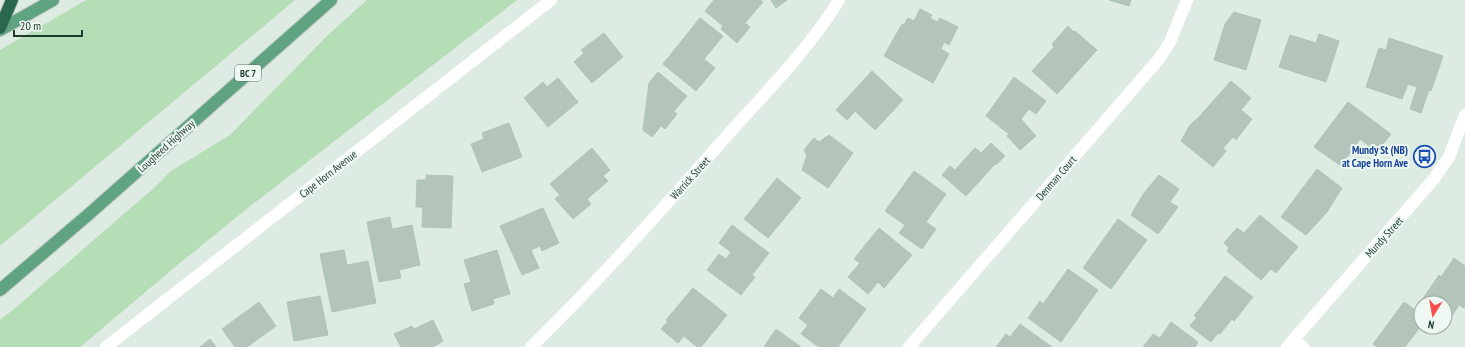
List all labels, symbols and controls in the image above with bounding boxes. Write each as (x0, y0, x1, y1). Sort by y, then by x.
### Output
scale bar (14, 12, 82, 38)
text: 20 m (20, 18, 41, 33)
road number: BC 7 (235, 65, 261, 81)
street label: Lougheed Highway (134, 116, 198, 175)
place label: Mundy St (NB) at Cape Horn Ave (1342, 143, 1408, 170)
bus stop icon: Mundy St (NB) at Cape Horn Ave (1411, 143, 1437, 169)
street label: Cape Horn Avenue (296, 147, 360, 201)
street label: Denman Court (1033, 153, 1079, 203)
street label: Warrick Street (667, 154, 713, 202)
street label: Mundy Street (1362, 214, 1406, 260)
north arrow (1413, 295, 1453, 335)
text: N (1427, 317, 1435, 332)

